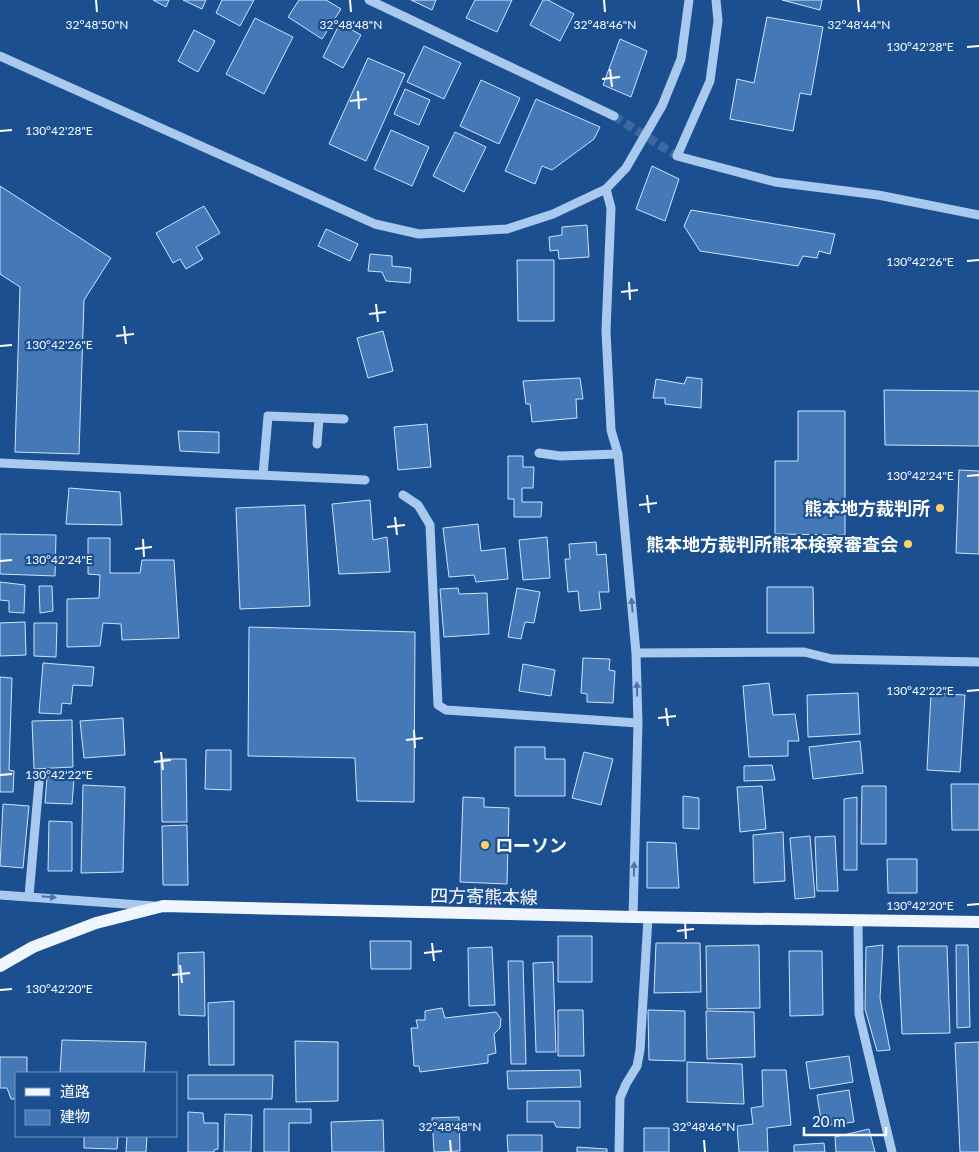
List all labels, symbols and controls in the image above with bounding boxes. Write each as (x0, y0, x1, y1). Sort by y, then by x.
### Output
text: 32°48'50"N (66, 17, 128, 32)
text: 32°48'48"N (320, 17, 382, 32)
text: 32°48'46"N (574, 17, 636, 32)
text: 32°48'44"N (828, 17, 890, 32)
text: 130°42'28"E (886, 39, 954, 54)
text: 130°42'28"E (25, 123, 93, 138)
text: 130°42'26"E (886, 254, 954, 269)
text: 130°42'26"E (25, 337, 93, 352)
text: 130°42'24"E (886, 468, 954, 483)
place label: 熊本地方裁判所 (804, 497, 930, 519)
marker: 熊本地方裁判所 (934, 502, 946, 514)
place label: 熊本地方裁判所熊本検察審査会 (646, 533, 898, 555)
marker: 熊本地方裁判所熊本検察審査会 (902, 538, 914, 550)
text: 130°42'24"E (25, 552, 93, 567)
one-way arrow (627, 596, 635, 612)
one-way arrow (633, 681, 641, 697)
text: 130°42'22"E (886, 683, 954, 698)
text: 130°42'22"E (25, 767, 93, 782)
place label: ローソン (495, 834, 567, 856)
marker: ローソン (479, 839, 491, 851)
one-way arrow (630, 860, 638, 876)
street label: 四方寄熊本線 (430, 884, 538, 908)
one-way arrow (41, 894, 57, 902)
text: 130°42'20"E (886, 898, 954, 913)
text: 130°42'20"E (25, 981, 93, 996)
legend (15, 1072, 178, 1137)
text: 道路 (60, 1082, 90, 1100)
scale bar (804, 1104, 886, 1136)
text: 建物 (60, 1107, 90, 1125)
text: 20 m (812, 1112, 846, 1130)
text: 32°48'48"N (419, 1119, 481, 1134)
text: 32°48'46"N (673, 1119, 735, 1134)

